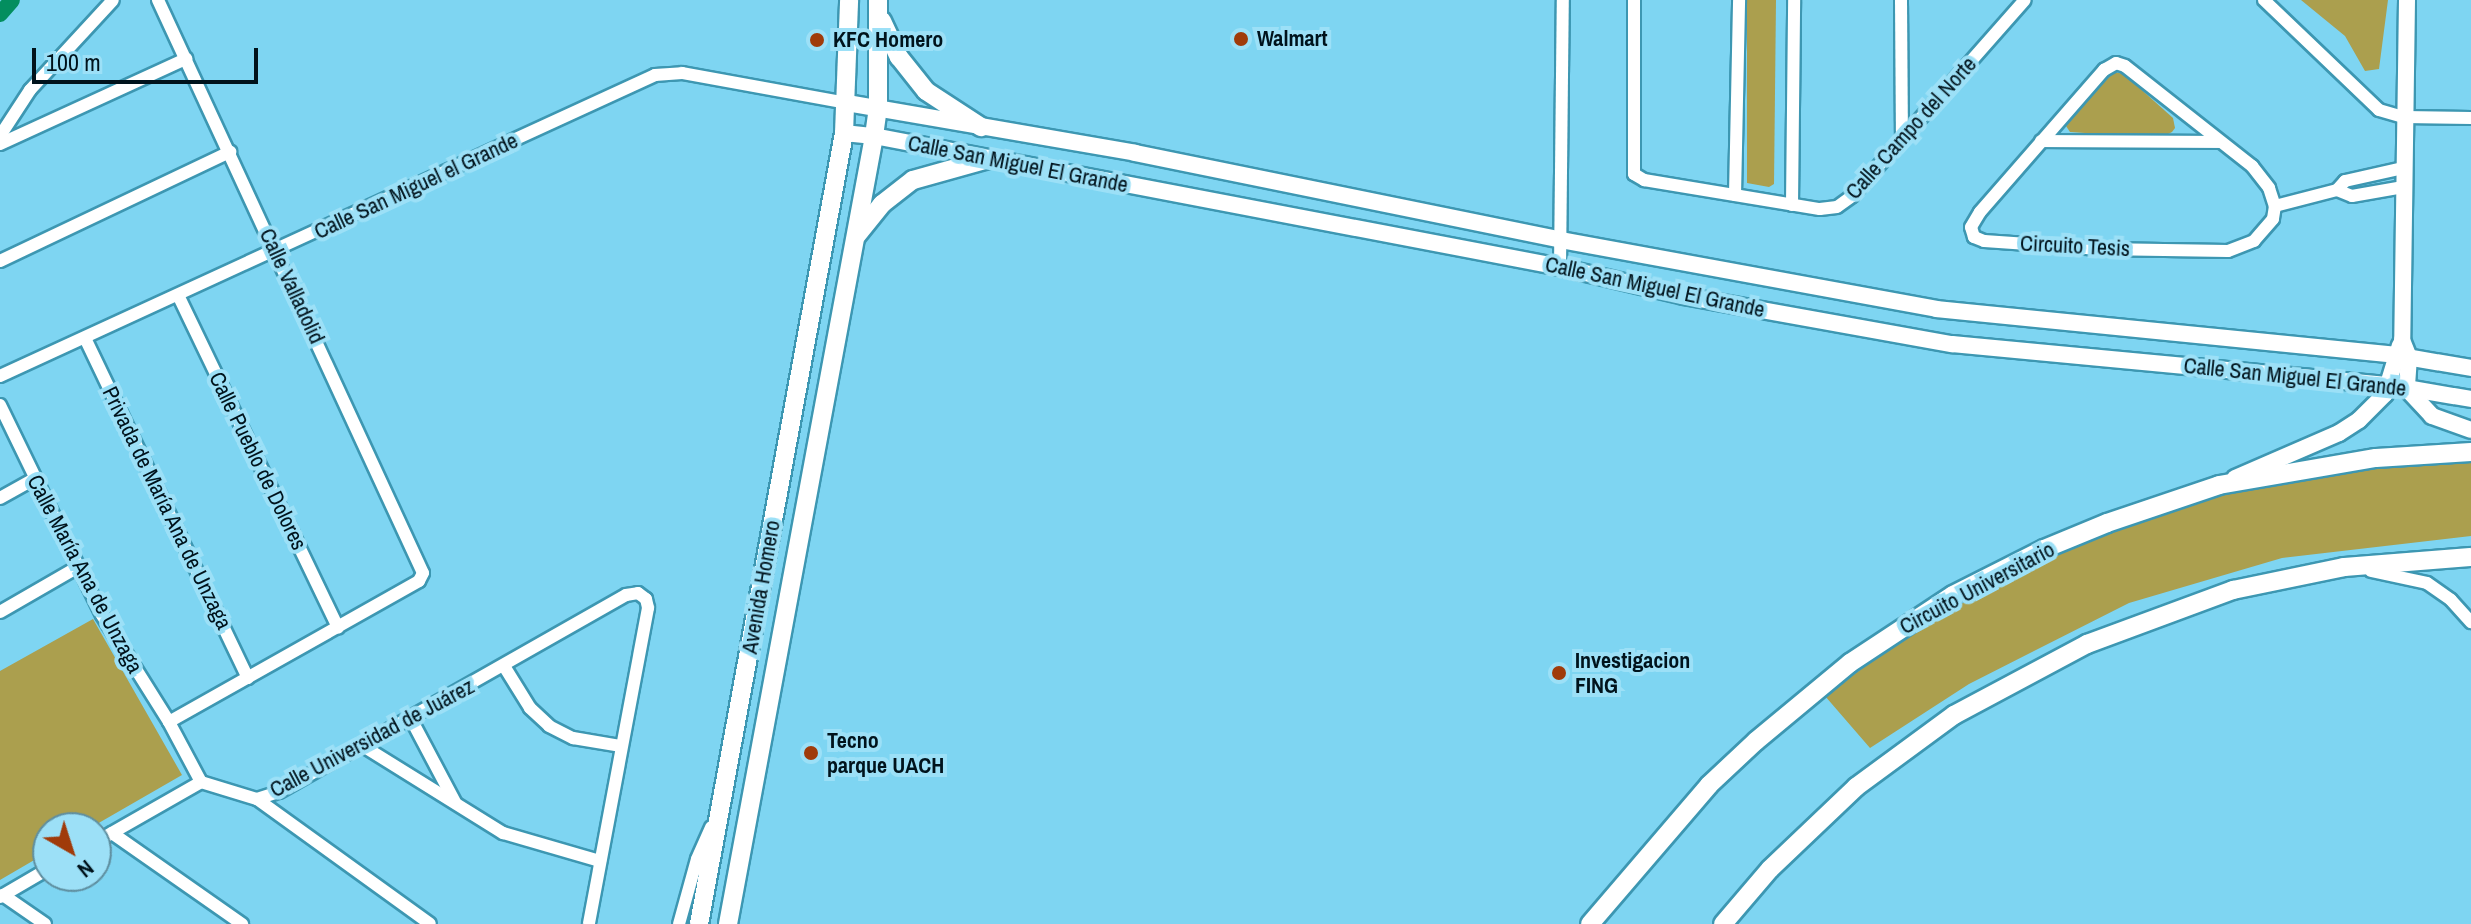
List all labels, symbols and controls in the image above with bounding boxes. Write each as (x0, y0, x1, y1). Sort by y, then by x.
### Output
place label: Walmart (1257, 26, 1328, 52)
place label: KFC Homero (833, 27, 943, 53)
marker: Walmart (1232, 30, 1250, 48)
marker: KFC Homero (808, 31, 826, 49)
scale bar (36, 32, 262, 82)
text: 100 m (46, 46, 101, 78)
street label: Calle Campo del Norte (1840, 51, 1982, 205)
street label: Calle San Miguel el Grande (310, 127, 522, 245)
street label: Calle San Miguel El Grande (906, 130, 1130, 198)
street label: Calle Valladolid (254, 224, 330, 348)
street label: Circuito Tesis (2019, 230, 2131, 262)
street label: Calle San Miguel El Grande (1543, 251, 1767, 323)
street label: Calle San Miguel El Grande (2182, 352, 2408, 402)
street label: Calle Pueblo de Dolores (203, 368, 313, 554)
street label: Privada de María Ana de Unzaga (96, 382, 238, 634)
street label: Calle María Ana de Unzaga (21, 470, 149, 678)
street label: Avenida Homero (736, 518, 786, 656)
street label: Circuito Universitario (1895, 536, 2059, 640)
place label: Investigacion FING (1575, 647, 1690, 698)
marker: Investigacion FING (1550, 664, 1568, 682)
street label: Calle Universidad de Juárez (265, 673, 479, 803)
place label: Tecno parque UACH (827, 727, 944, 778)
marker: Tecno parque UACH (802, 744, 820, 762)
north arrow (32, 812, 112, 892)
text: N (71, 853, 100, 885)

